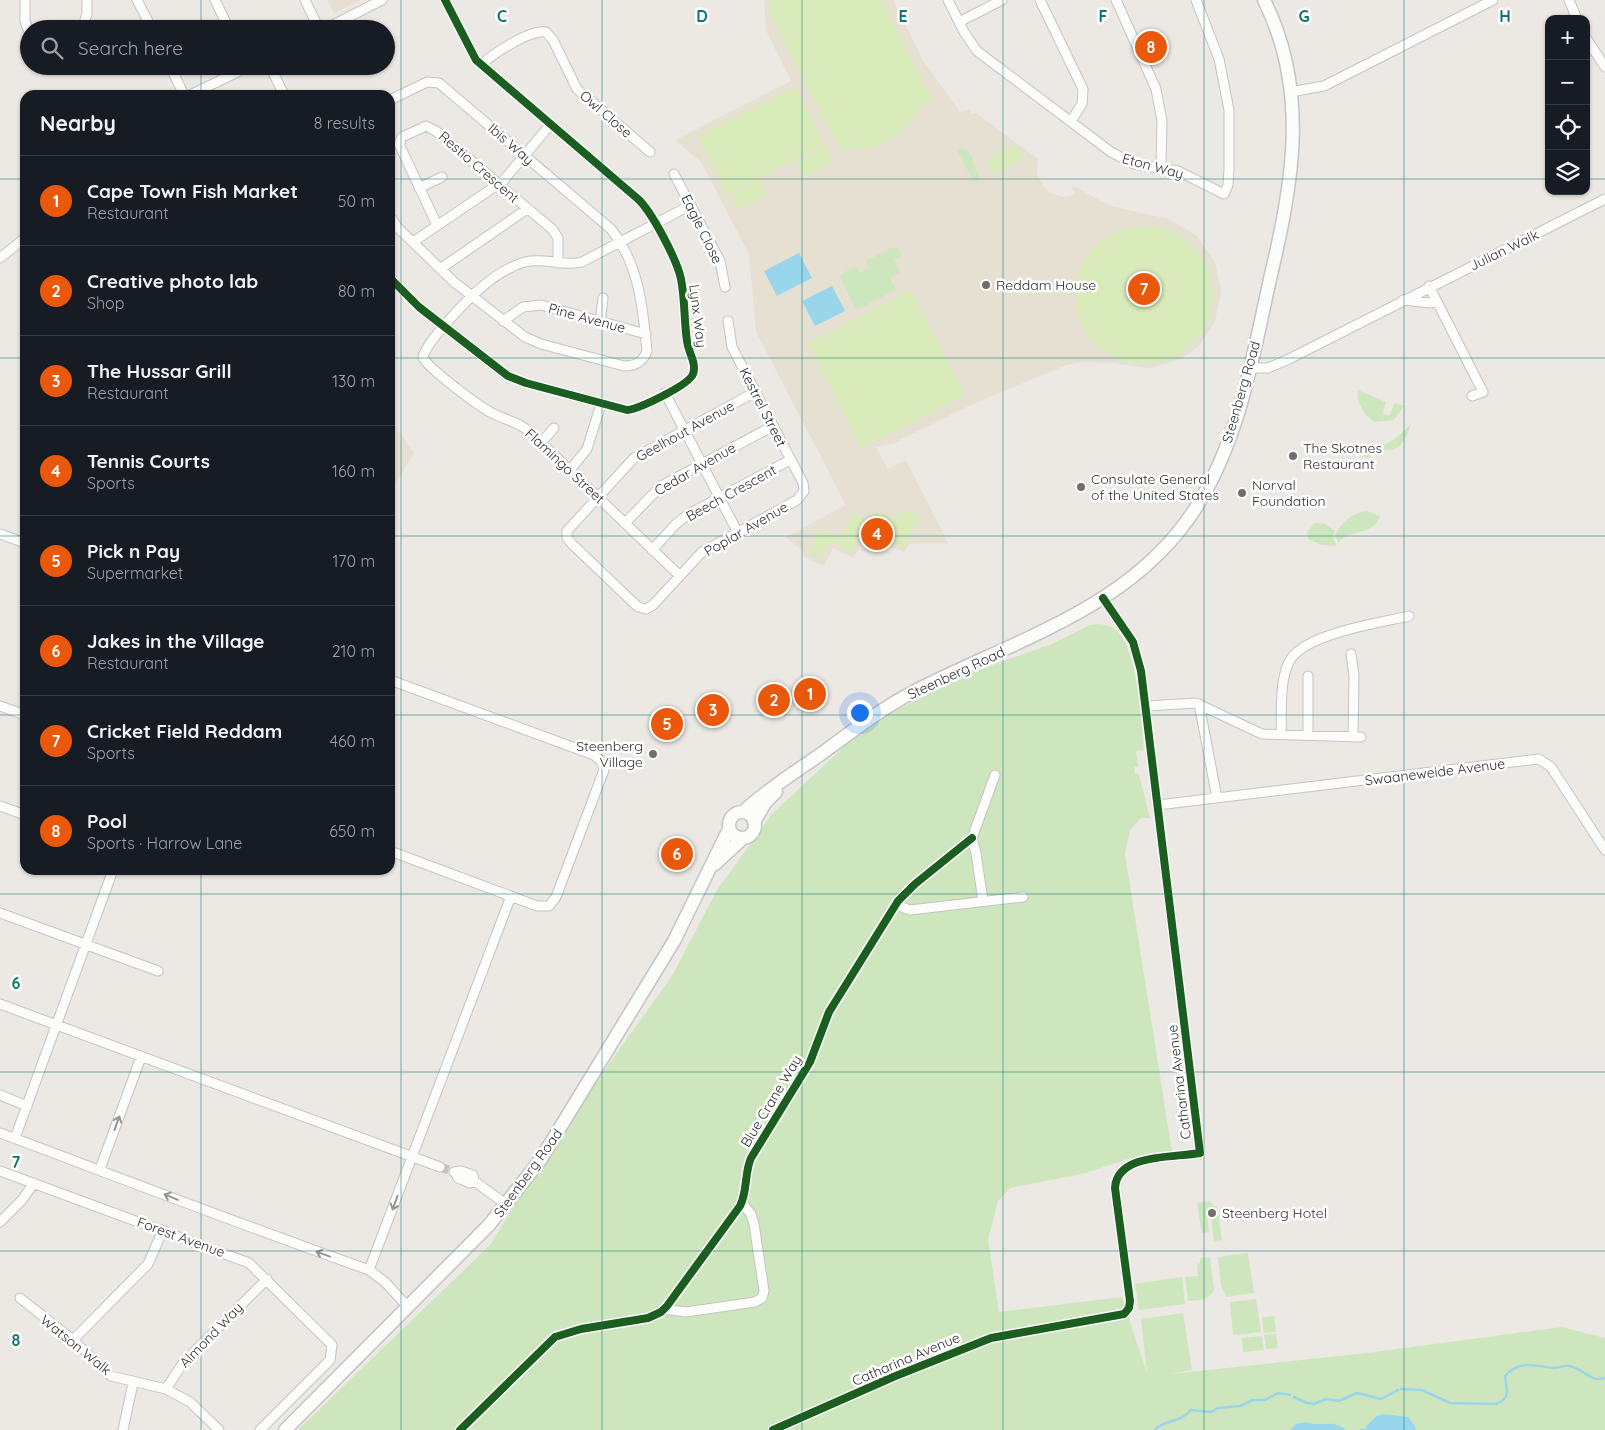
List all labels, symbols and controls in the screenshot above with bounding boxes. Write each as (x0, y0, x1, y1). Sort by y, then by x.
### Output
text: C (497, 6, 507, 26)
text: D (696, 6, 708, 26)
text: E (898, 6, 908, 26)
text: F (1099, 6, 1108, 26)
text: G (1298, 6, 1310, 26)
text: H (1499, 6, 1511, 26)
map controls (1545, 15, 1590, 195)
button: + (1545, 15, 1590, 60)
search box (20, 20, 395, 75)
pin: 8 (1135, 28, 1167, 66)
icon: search (38, 34, 66, 62)
text: Search here (78, 36, 183, 60)
button: − (1545, 60, 1590, 105)
street label: Owl Close (576, 86, 636, 142)
button: locate (1545, 105, 1590, 150)
text: Nearby (40, 110, 116, 136)
text: 8 results (314, 113, 375, 133)
street label: Ibis Way (484, 119, 538, 169)
street label: Restio Crescent (435, 127, 523, 207)
street label: Eton Way (1120, 149, 1186, 183)
button: layers (1545, 150, 1590, 195)
text: Cape Town Fish Market (87, 179, 298, 203)
text: 1 (53, 191, 59, 211)
text: 50 m (338, 191, 375, 211)
street label: Eagle Close (677, 191, 727, 267)
text: Restaurant (87, 203, 169, 223)
street label: Julian Walk (1466, 225, 1542, 275)
text: Creative photo lab (87, 269, 258, 293)
pin: 7 (1128, 270, 1160, 308)
place label: Reddam House (996, 276, 1096, 294)
marker: Reddam House (980, 279, 992, 291)
text: 2 (51, 281, 61, 301)
text: 80 m (338, 281, 375, 301)
street label: Lynx Way (685, 283, 711, 349)
text: Shop (87, 293, 124, 313)
street label: Pine Avenue (546, 299, 628, 337)
street label: Steenberg Road (1218, 339, 1264, 445)
text: The Hussar Grill (87, 359, 232, 383)
street label: Kestrel Street (735, 364, 791, 450)
text: 3 (52, 371, 60, 391)
text: 130 m (332, 371, 375, 391)
text: Restaurant (87, 383, 169, 403)
street label: Geelhout Avenue (633, 397, 737, 465)
street label: Flamingo Street (521, 424, 609, 508)
street label: Cedar Avenue (651, 438, 739, 500)
place label: The Skotnes Restaurant (1303, 439, 1382, 473)
text: Tennis Courts (87, 449, 210, 473)
marker: The Skotnes Restaurant (1287, 450, 1299, 462)
text: 4 (51, 461, 61, 481)
text: 160 m (332, 461, 375, 481)
street label: Beech Crescent (683, 461, 780, 525)
place label: Consulate General of the United States (1091, 470, 1219, 504)
text: Sports (87, 473, 135, 493)
place label: Norval Foundation (1252, 476, 1326, 510)
marker: Consulate General of the United States (1075, 481, 1087, 493)
marker: Norval Foundation (1236, 487, 1248, 499)
street label: Poplar Avenue (701, 498, 791, 560)
pin: 4 (861, 515, 893, 553)
text: Pick n Pay (87, 539, 180, 563)
text: 5 (51, 551, 61, 571)
text: 170 m (332, 551, 375, 571)
text: Supermarket (87, 563, 183, 583)
text: Jakes in the Village (87, 629, 265, 653)
text: 6 (52, 641, 60, 661)
text: 210 m (332, 641, 375, 661)
street label: Steenberg Road (904, 643, 1008, 703)
text: Restaurant (87, 653, 169, 673)
pin: 1 (794, 675, 826, 713)
pin: 2 (758, 681, 790, 719)
pin: 3 (697, 691, 729, 729)
your location (847, 700, 873, 726)
pin: 5 (651, 705, 683, 743)
text: Cricket Field Reddam (87, 719, 282, 743)
text: 7 (52, 731, 60, 751)
text: 460 m (329, 731, 375, 751)
place label: Steenberg Village (576, 737, 643, 771)
text: Sports (87, 743, 135, 763)
marker: Steenberg Village (647, 748, 659, 760)
street label: Swaaneweide Avenue (1364, 754, 1506, 790)
text: Pool (87, 809, 127, 833)
text: 8 (52, 821, 60, 841)
text: 650 m (329, 821, 375, 841)
text: Sports · Harrow Lane (87, 833, 242, 853)
pin: 6 (661, 835, 693, 873)
text: 6 (12, 973, 21, 993)
street label: Catharina Avenue (1163, 1024, 1195, 1140)
street label: Blue Crane Way (736, 1052, 806, 1150)
one-way arrow (113, 1116, 122, 1131)
street label: Steenberg Road (490, 1125, 566, 1221)
text: 7 (12, 1152, 21, 1172)
one-way arrow (164, 1192, 179, 1202)
one-way arrow (390, 1195, 399, 1210)
place label: Steenberg Hotel (1222, 1204, 1327, 1222)
marker: Steenberg Hotel (1206, 1207, 1218, 1219)
street label: Forest Avenue (135, 1213, 227, 1261)
one-way arrow (316, 1249, 331, 1258)
street label: Almond Way (175, 1299, 247, 1371)
street label: Watson Walk (37, 1311, 115, 1379)
street label: Catharina Avenue (849, 1328, 963, 1390)
text: 8 (12, 1330, 21, 1350)

